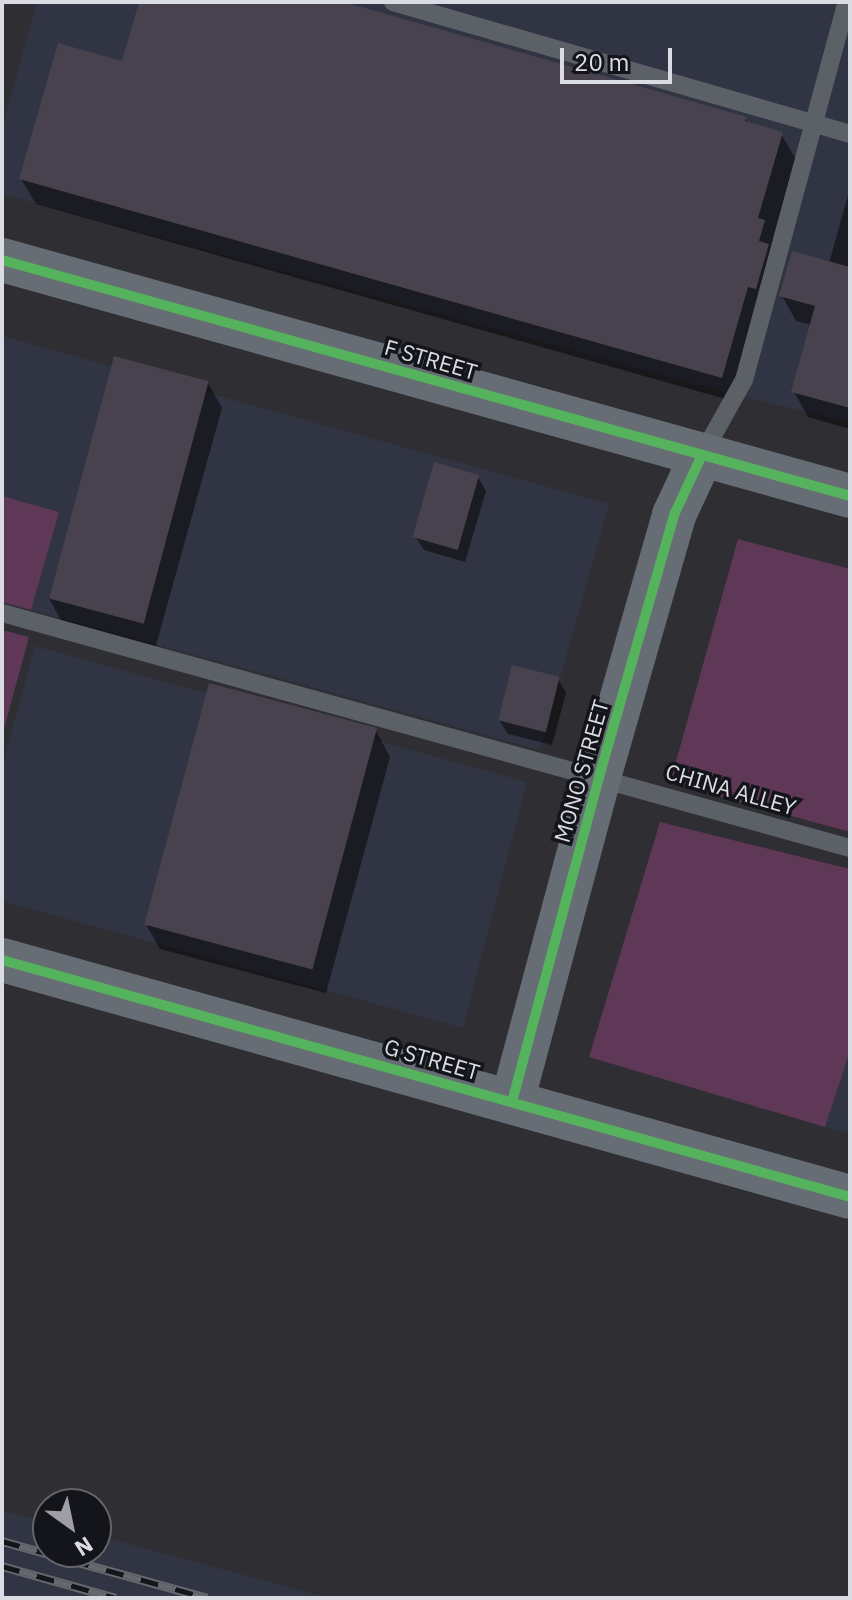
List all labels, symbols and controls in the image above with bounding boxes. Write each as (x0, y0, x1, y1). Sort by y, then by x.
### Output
scale bar (564, 32, 676, 82)
text: 20 m (574, 46, 629, 78)
street label: F STREET (382, 333, 480, 385)
street label: MONO STREET (548, 697, 614, 845)
street label: CHINA ALLEY (663, 758, 799, 820)
street label: G STREET (381, 1033, 483, 1085)
north arrow (32, 1488, 112, 1568)
text: N (70, 1530, 99, 1563)

